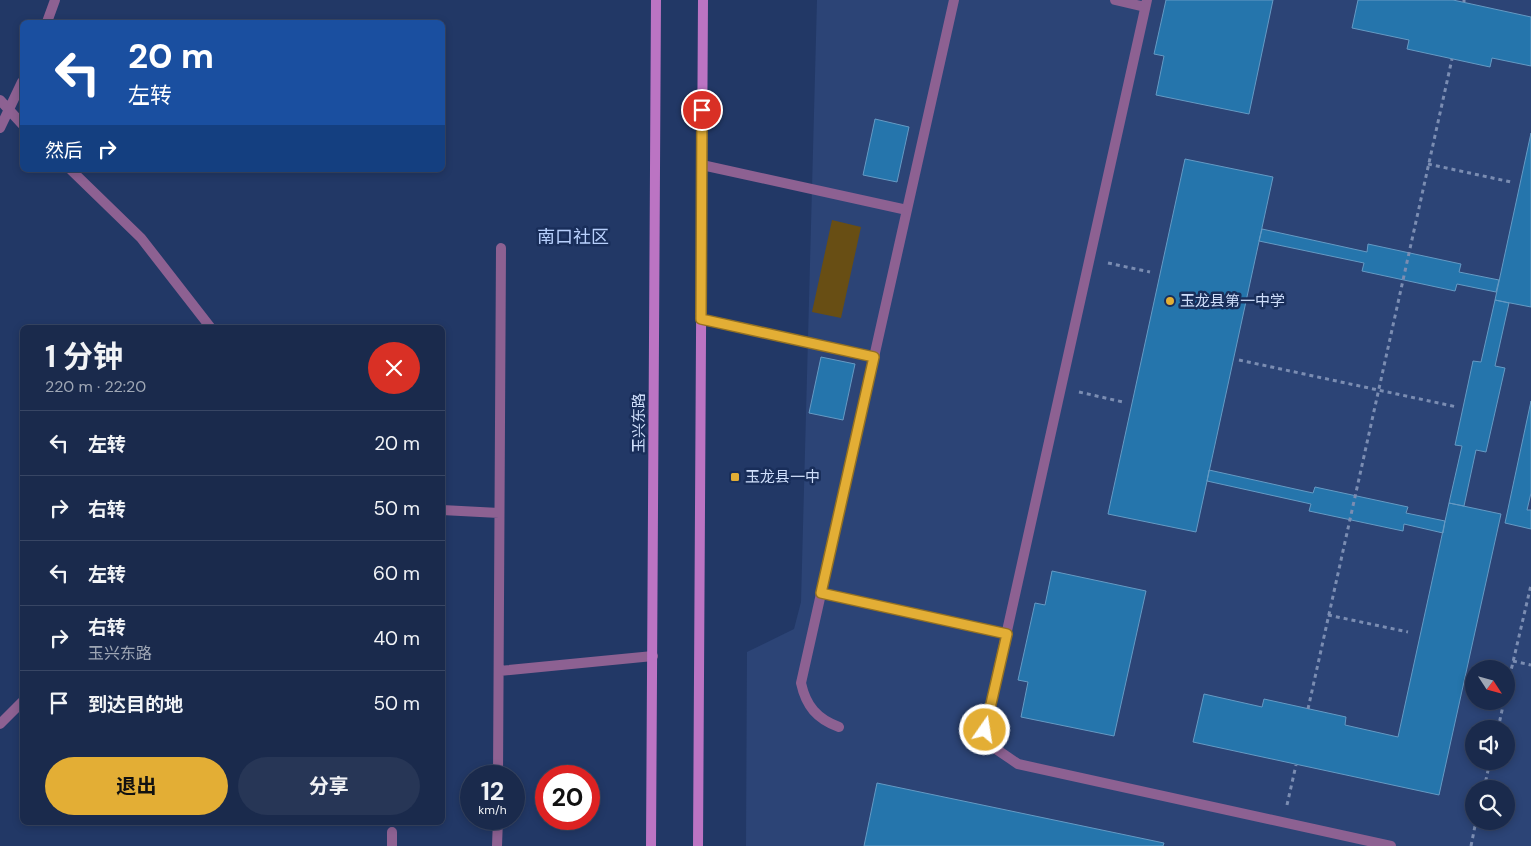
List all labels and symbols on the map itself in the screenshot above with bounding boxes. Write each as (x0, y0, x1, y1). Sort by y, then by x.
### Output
pin (681, 89, 723, 131)
district label: 南口社区 (537, 225, 609, 249)
place label: 玉龙县第一中学 (1180, 291, 1285, 311)
marker: 玉龙县第一中学 (1164, 295, 1176, 307)
street label: 玉兴东路 (629, 393, 649, 453)
place label: 玉龙县一中 (745, 467, 820, 487)
marker: 玉龙县一中 (729, 471, 741, 483)
north arrow (1465, 660, 1515, 710)
position arrow (958, 703, 1010, 755)
speed limit sign: 20 (535, 765, 600, 830)

